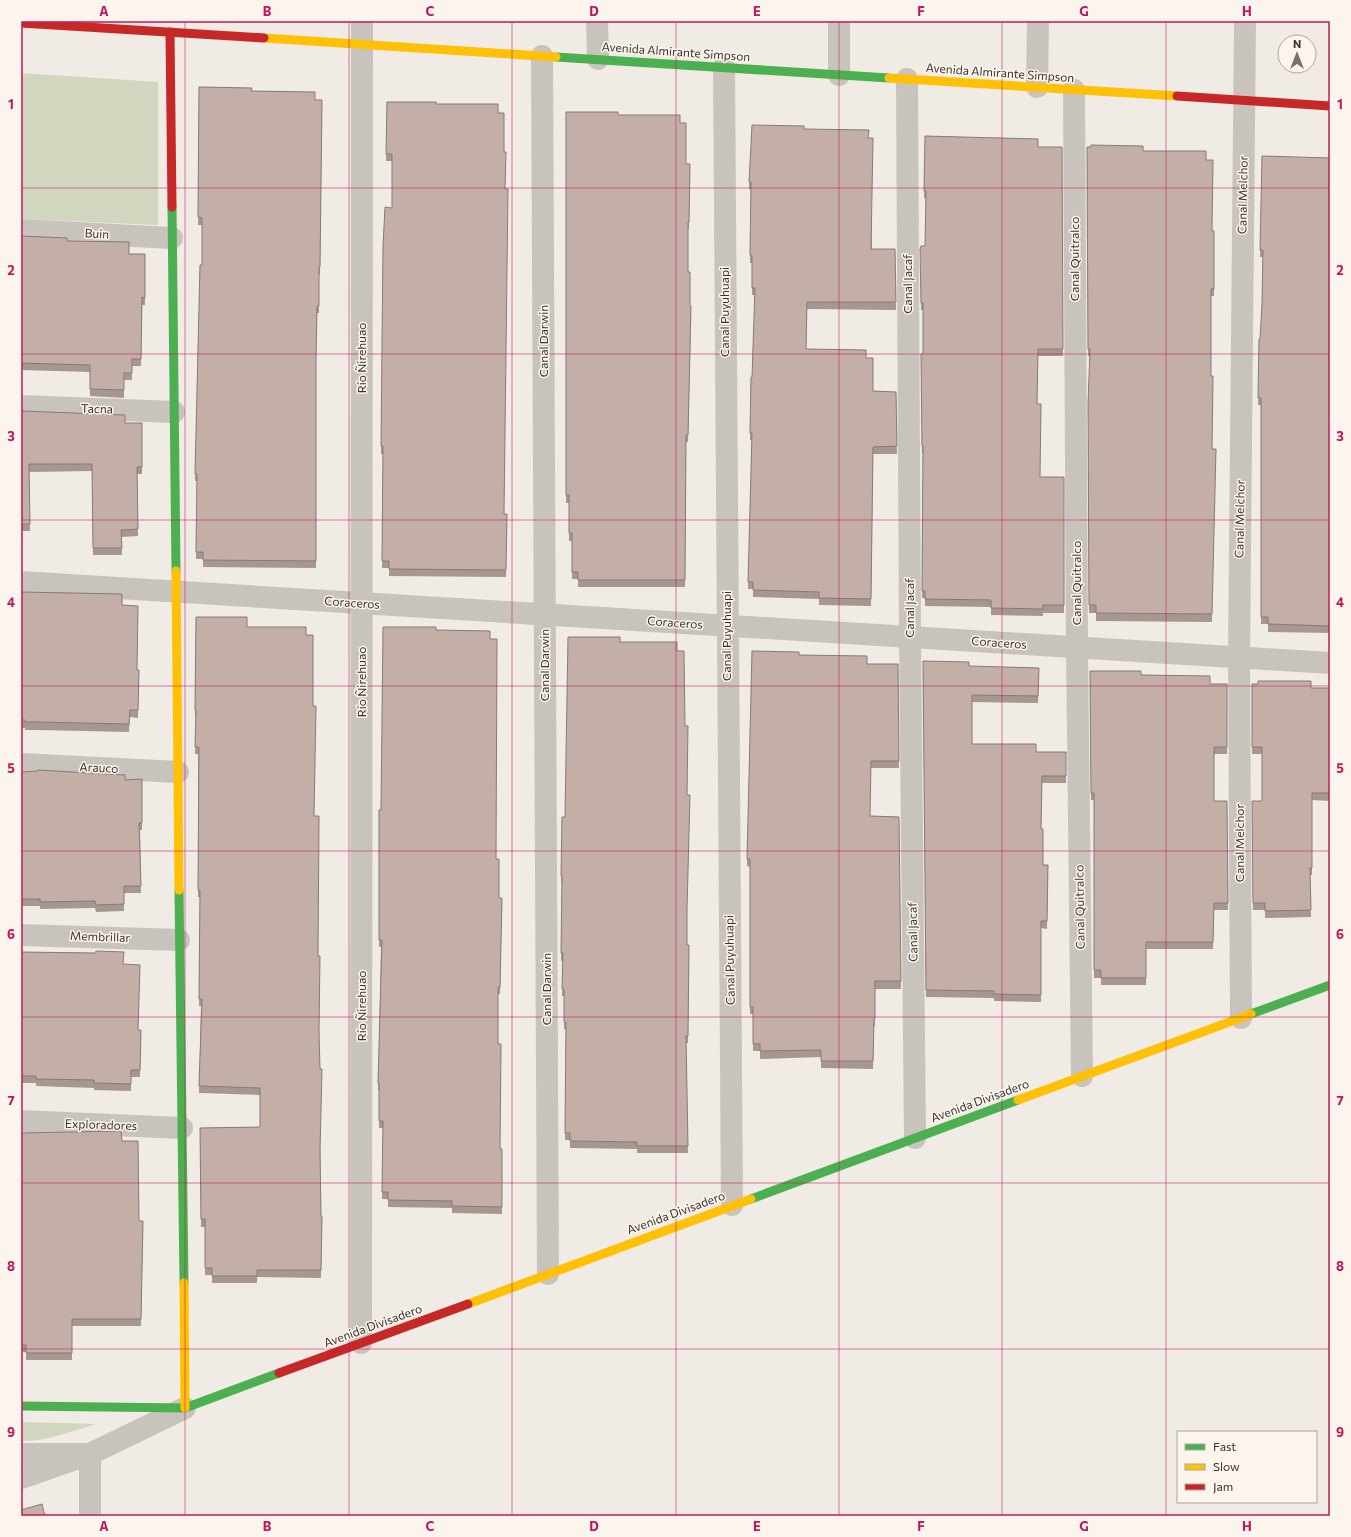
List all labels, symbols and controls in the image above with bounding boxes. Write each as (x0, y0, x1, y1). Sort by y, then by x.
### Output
text: A (99, 3, 109, 19)
text: B (263, 3, 272, 19)
text: C (426, 3, 435, 19)
text: D (589, 3, 599, 19)
text: E (753, 3, 761, 19)
text: F (917, 3, 925, 19)
text: G (1079, 3, 1089, 19)
text: H (1242, 3, 1252, 19)
north arrow (1277, 34, 1317, 74)
text: N (1293, 37, 1301, 50)
street label: Avenida Almirante Simpson (601, 39, 751, 63)
street label: Avenida Almirante Simpson (925, 60, 1075, 84)
text: 1 (8, 96, 14, 112)
text: 1 (1337, 96, 1343, 112)
street label: Canal Melchor (1234, 155, 1250, 234)
street label: Canal Quitralco (1067, 217, 1081, 301)
street label: Buin (84, 225, 110, 241)
street label: Canal Jacaf (900, 254, 915, 314)
text: 2 (7, 262, 15, 278)
text: 2 (1336, 262, 1344, 278)
street label: Canal Puyuhuapi (717, 267, 731, 357)
street label: Canal Darwin (536, 305, 550, 377)
street label: Río Ñirehuao (354, 323, 368, 393)
street label: Tacna (81, 400, 113, 416)
text: 3 (7, 428, 15, 444)
text: 3 (1336, 428, 1344, 444)
street label: Canal Melchor (1231, 479, 1247, 558)
street label: Canal Quitralco (1069, 541, 1083, 625)
street label: Canal Jacaf (902, 578, 917, 638)
street label: Canal Puyuhuapi (719, 591, 733, 681)
street label: Coraceros (324, 593, 380, 611)
text: 4 (7, 594, 15, 610)
text: 4 (1336, 594, 1344, 610)
street label: Coraceros (647, 613, 703, 631)
street label: Canal Darwin (537, 629, 551, 701)
street label: Coraceros (971, 633, 1027, 651)
street label: Río Ñirehuao (354, 647, 368, 717)
street label: Arauco (79, 759, 119, 775)
text: 5 (7, 760, 15, 776)
text: 5 (1336, 760, 1344, 776)
street label: Canal Melchor (1232, 803, 1246, 882)
street label: Canal Quitralco (1071, 865, 1087, 949)
street label: Canal Jacaf (904, 902, 921, 962)
street label: Canal Puyuhuapi (721, 915, 737, 1005)
text: 6 (7, 926, 15, 942)
text: 6 (1336, 926, 1344, 942)
street label: Membrillar (70, 928, 131, 944)
street label: Canal Darwin (539, 953, 553, 1025)
street label: Río Ñirehuao (354, 971, 368, 1041)
street label: Avenida Divisadero (929, 1076, 1031, 1124)
text: 7 (7, 1092, 15, 1108)
text: 7 (1336, 1092, 1344, 1108)
street label: Exploradores (65, 1116, 137, 1132)
street label: Avenida Divisadero (625, 1188, 727, 1236)
text: 8 (7, 1258, 15, 1274)
text: 8 (1336, 1258, 1344, 1274)
street label: Avenida Divisadero (322, 1301, 424, 1349)
text: 9 (7, 1424, 15, 1440)
text: 9 (1336, 1424, 1344, 1440)
legend (1177, 1431, 1317, 1503)
text: Fast (1213, 1439, 1236, 1453)
text: Slow (1213, 1459, 1240, 1473)
text: Jam (1213, 1479, 1233, 1494)
text: A (99, 1518, 109, 1534)
text: B (263, 1518, 272, 1534)
text: C (426, 1518, 435, 1534)
text: D (589, 1518, 599, 1534)
text: E (753, 1518, 761, 1534)
text: F (917, 1518, 925, 1534)
text: G (1079, 1518, 1089, 1534)
text: H (1242, 1518, 1252, 1534)

